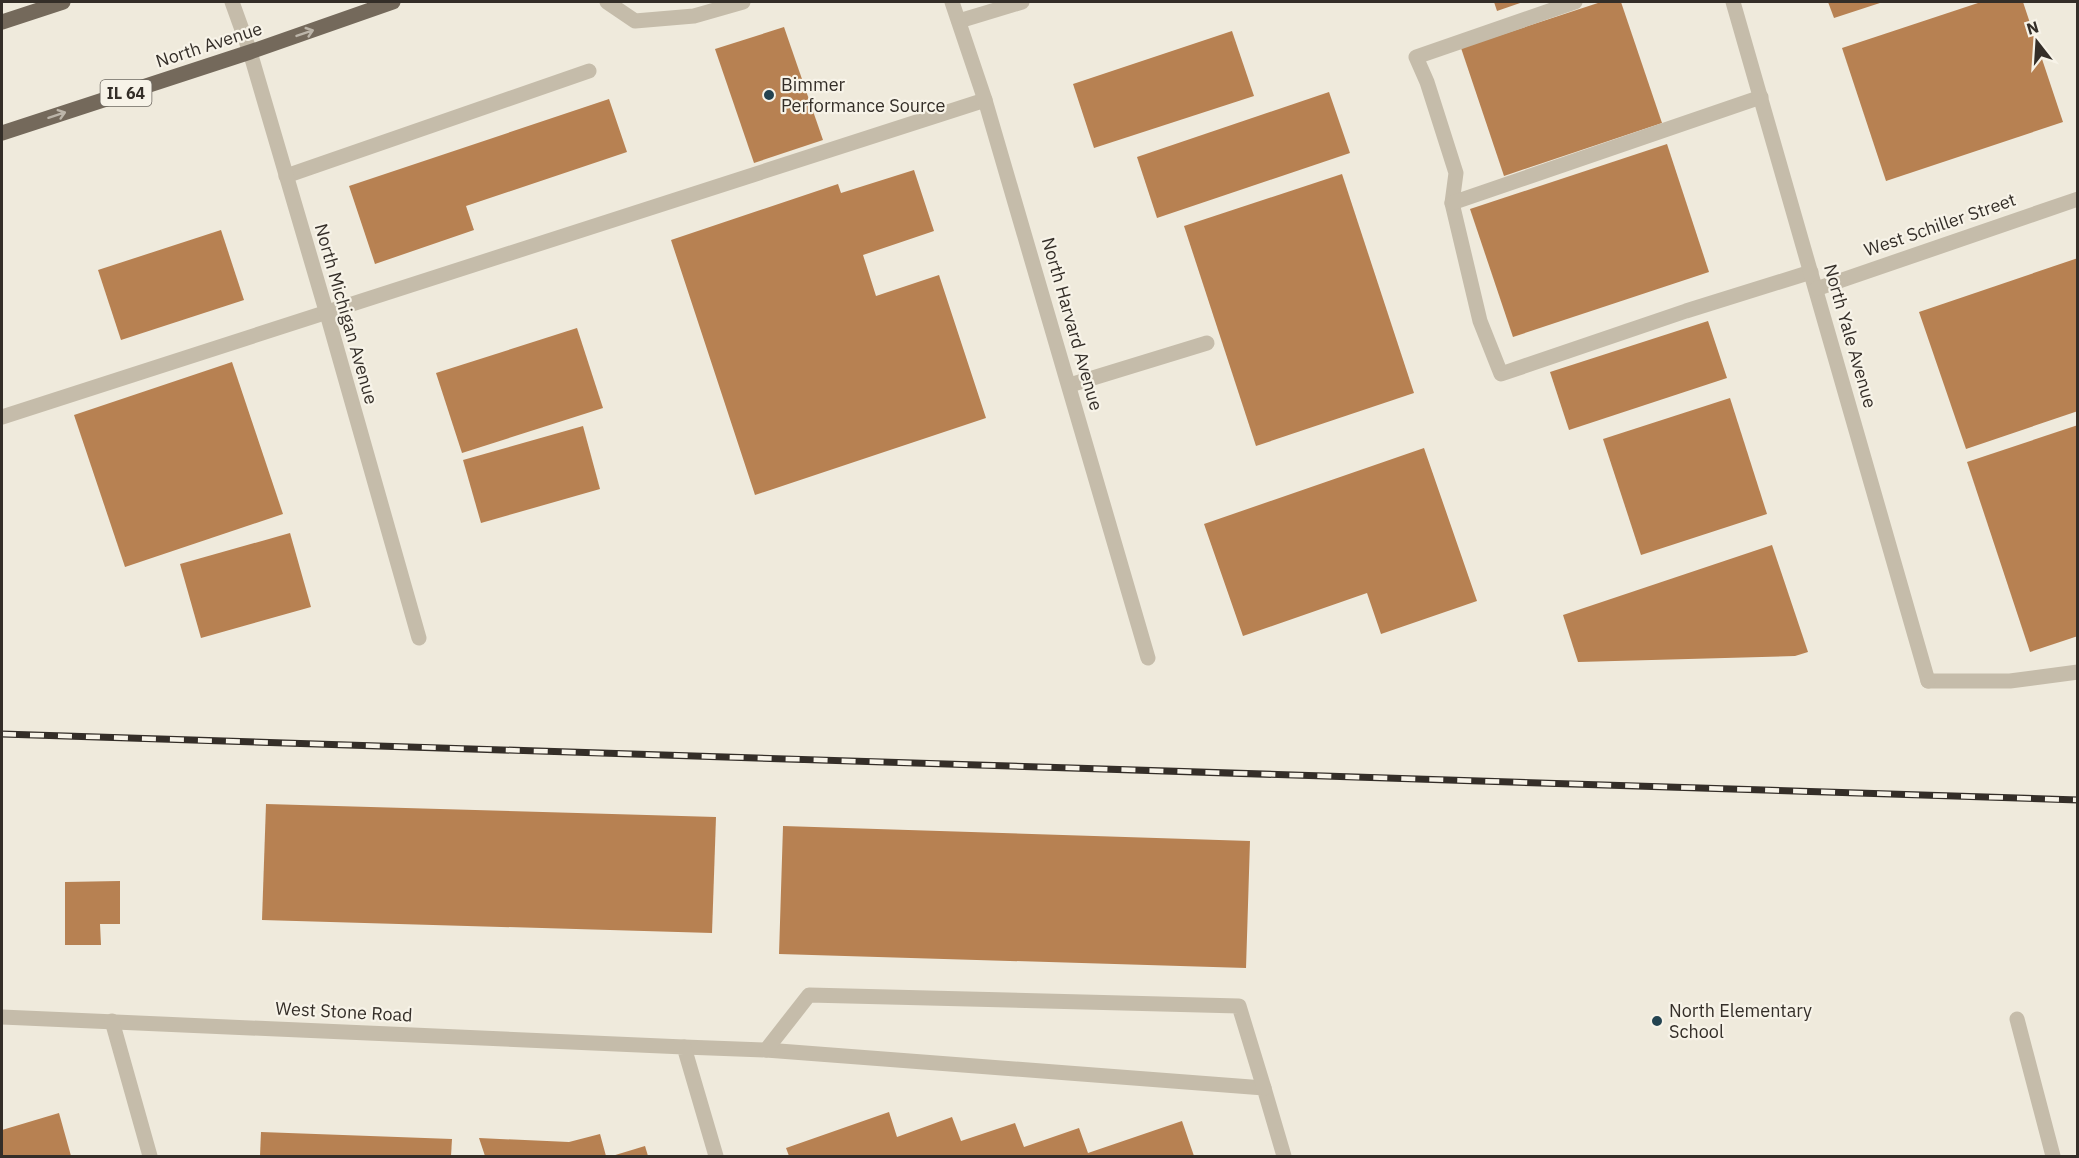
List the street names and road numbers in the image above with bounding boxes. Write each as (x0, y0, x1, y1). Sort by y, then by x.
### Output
street label: North Avenue (153, 16, 265, 73)
road number: IL 64 (100, 80, 152, 106)
street label: West Schiller Street (1861, 188, 2019, 261)
street label: North Michigan Avenue (310, 221, 383, 407)
street label: North Harvard Avenue (1037, 235, 1108, 413)
street label: North Yale Avenue (1819, 261, 1882, 411)
street label: West Stone Road (275, 996, 413, 1027)

